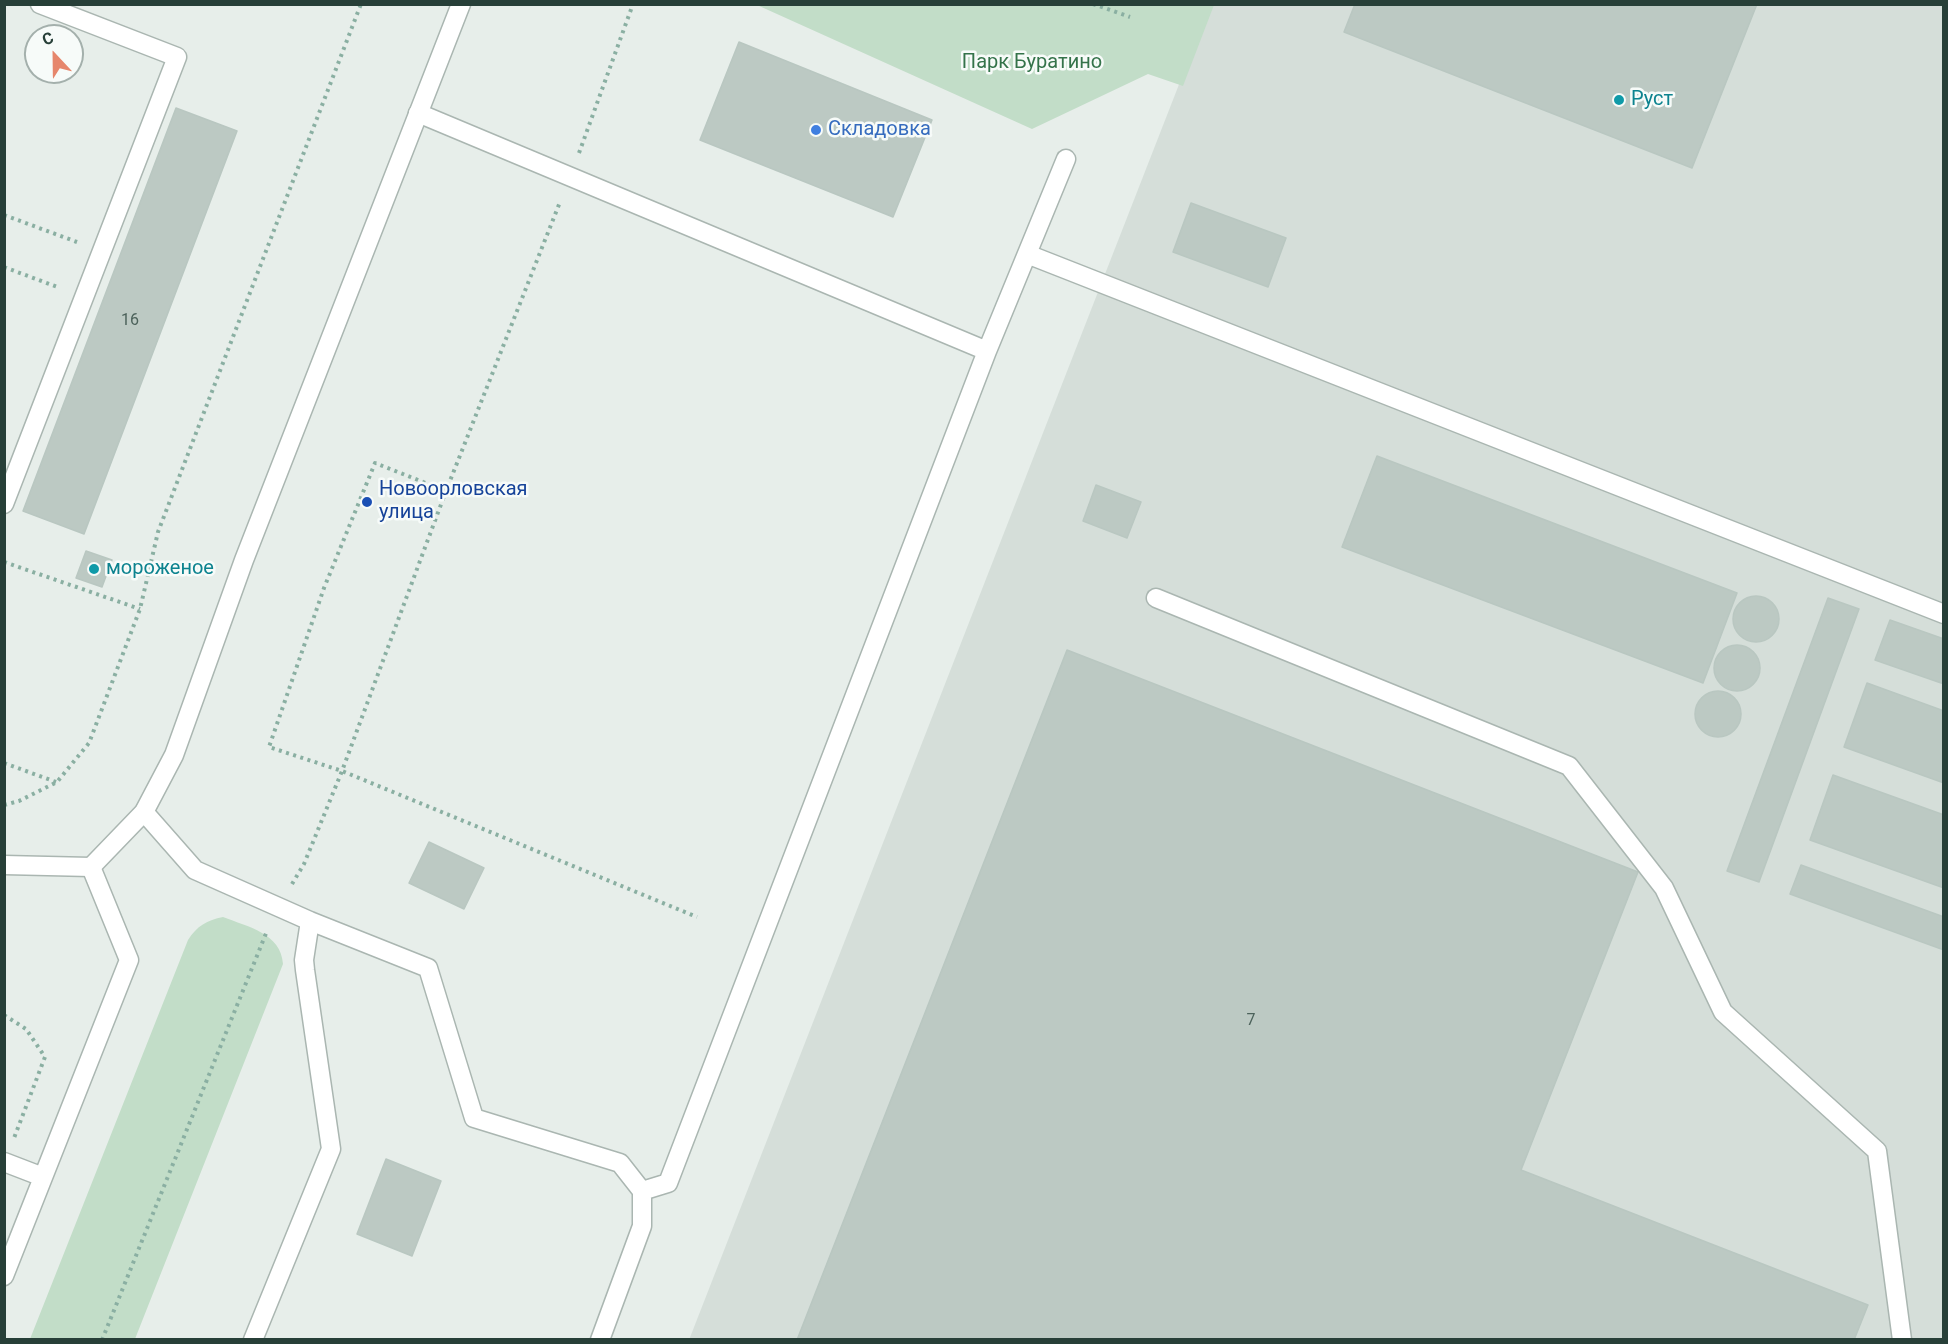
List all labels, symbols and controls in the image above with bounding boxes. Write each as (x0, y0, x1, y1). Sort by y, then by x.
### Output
north arrow (24, 24, 84, 84)
text: С (39, 28, 56, 49)
park label: Парк Буратино (962, 51, 1102, 75)
place label: Руст (1631, 88, 1673, 112)
marker: Руст (1612, 93, 1626, 107)
place label: Складовка (828, 118, 931, 142)
marker: Складовка (809, 123, 823, 137)
house number: 16 (121, 311, 139, 331)
place label: Новоорловская улица (379, 478, 528, 525)
marker: Новоорловская улица (360, 495, 374, 509)
place label: мороженое (106, 557, 214, 581)
marker: мороженое (87, 562, 101, 576)
house number: 7 (1247, 1011, 1255, 1031)

